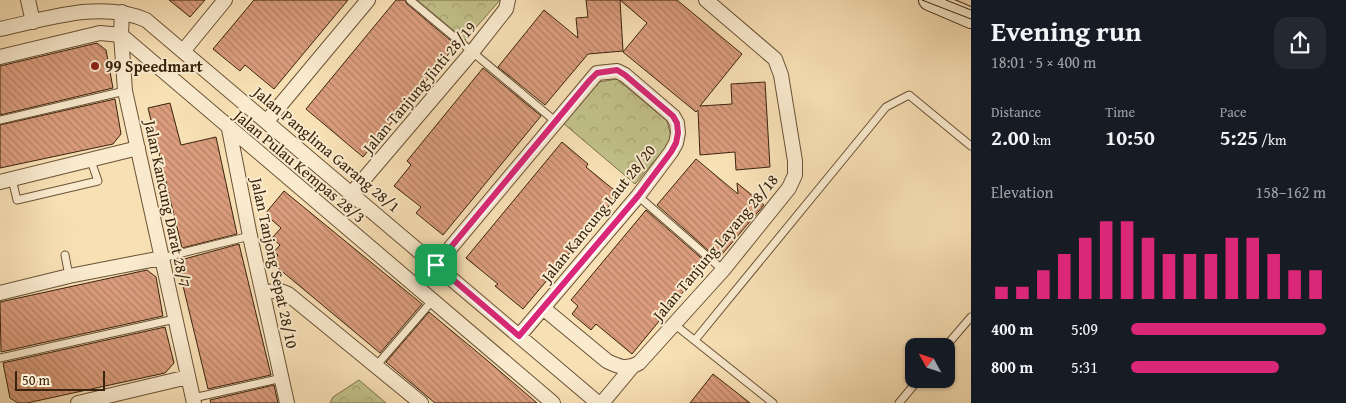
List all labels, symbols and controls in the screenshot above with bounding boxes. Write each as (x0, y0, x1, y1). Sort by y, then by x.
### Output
text: Evening run (991, 10, 1142, 51)
street label: Jalan Tanjung Jinti 28/19 (355, 15, 482, 160)
button: share (1274, 17, 1326, 69)
text: 18:01 · 5 × 400 m (991, 50, 1096, 74)
place label: 99 Speedmart (105, 54, 203, 78)
marker: 99 Speedmart (89, 60, 101, 72)
street label: Jalan Panglima Garang 28/1 (247, 79, 406, 218)
street label: Jalan Pulau Kempas 28/3 (227, 102, 371, 228)
text: Distance (991, 102, 1041, 122)
text: Time (1105, 102, 1135, 122)
text: Pace (1220, 102, 1247, 122)
street label: Jalan Kancung Darat 28/7 (138, 116, 198, 290)
text: 2.00 (991, 122, 1030, 153)
text: 10:50 (1105, 122, 1155, 153)
text: 5:25 (1220, 122, 1258, 153)
text: km (1030, 130, 1051, 150)
text: /km (1258, 130, 1286, 150)
street label: Jalan Kancung Laut 28/20 (534, 139, 661, 289)
street label: Jalan Tanjung Layang 28/18 (645, 168, 784, 327)
street label: Jalan Tanjong Sepat 28/10 (245, 173, 305, 351)
text: Elevation (991, 180, 1054, 204)
text: 158–162 m (1256, 180, 1326, 204)
pin (415, 244, 457, 286)
icon: arrive (422, 251, 450, 279)
text: 400 m (991, 317, 1033, 341)
text: 5:09 (1071, 317, 1098, 341)
north arrow (905, 338, 955, 388)
map controls (905, 338, 955, 388)
text: 800 m (991, 355, 1033, 379)
text: 5:31 (1071, 355, 1098, 379)
scale bar (15, 368, 105, 391)
text: 50 m (22, 370, 50, 390)

